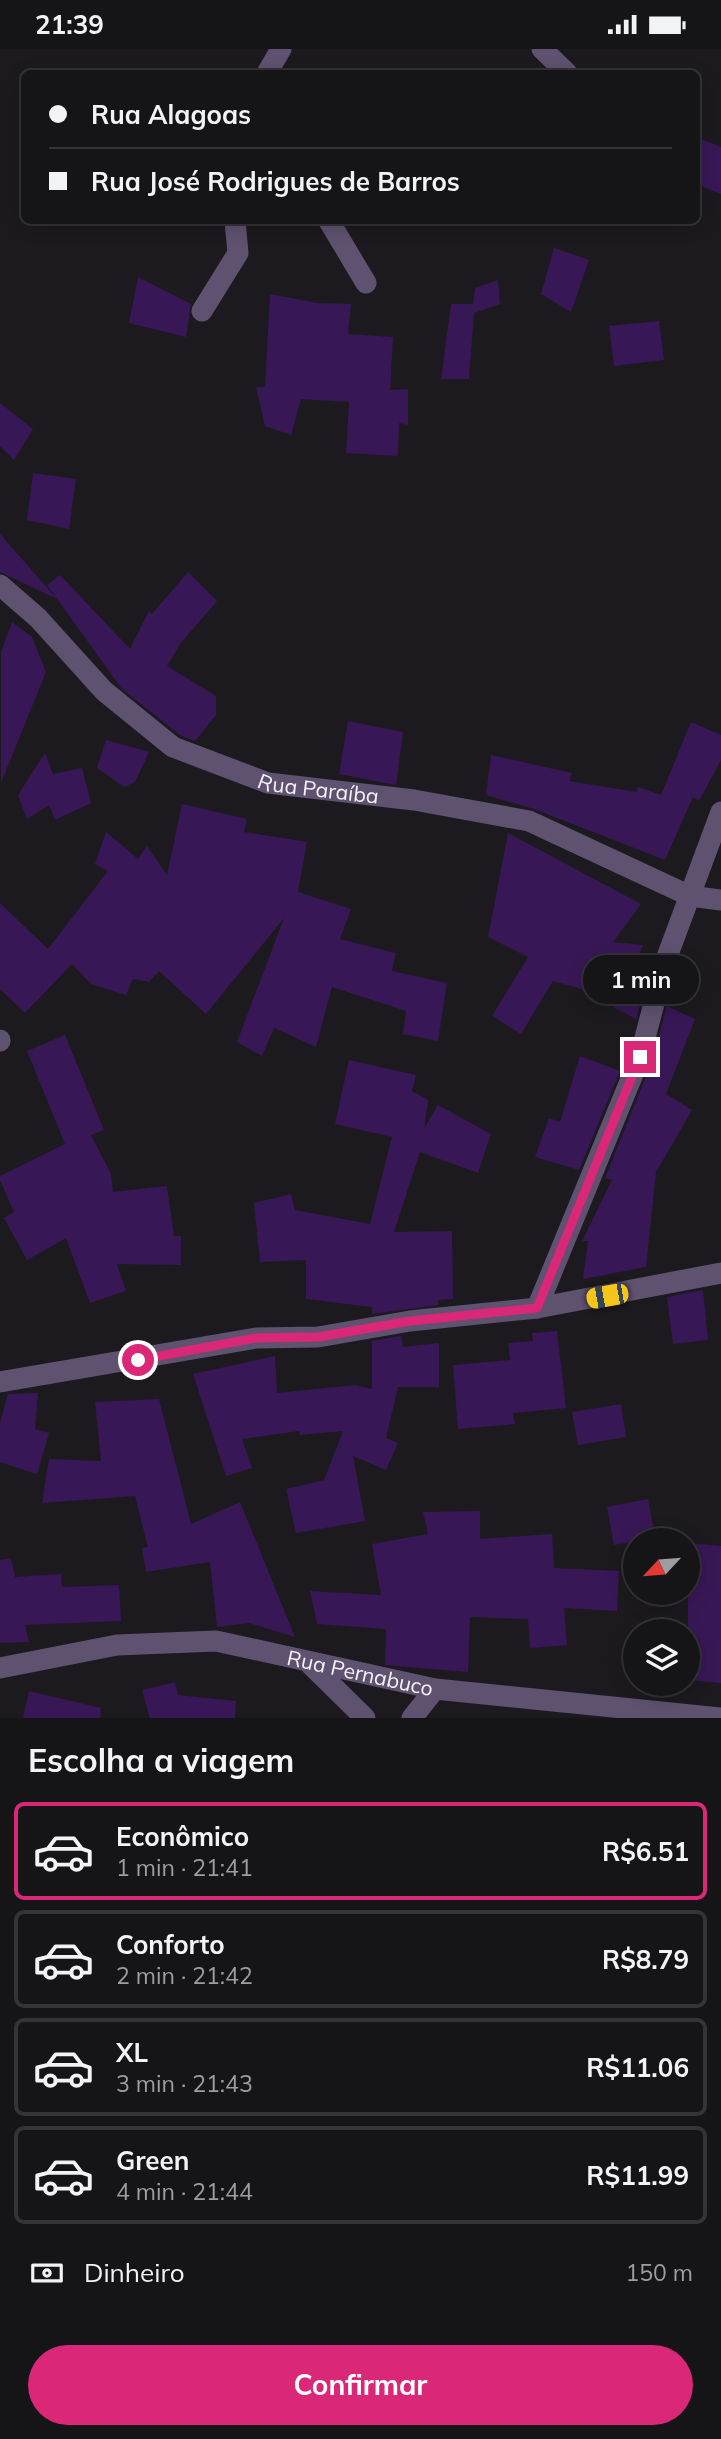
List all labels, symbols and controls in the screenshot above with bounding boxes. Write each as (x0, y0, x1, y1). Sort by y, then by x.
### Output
text: 21:39 (35, 8, 104, 41)
text: Rua Alagoas (91, 98, 251, 131)
text: Rua José Rodrigues de Barros (91, 165, 460, 198)
street label: Rua Paraíba (254, 767, 380, 809)
callout: 1 min (582, 955, 698, 1005)
text: 1 min (611, 965, 671, 994)
route end (624, 1041, 656, 1073)
car (585, 1282, 630, 1310)
route start (122, 1344, 154, 1376)
north arrow (623, 1528, 700, 1605)
map controls (623, 1528, 700, 1696)
button: layers (623, 1619, 700, 1696)
street label: Rua Pernabuco (285, 1644, 436, 1701)
text: Escolha a viagem (28, 1740, 294, 1780)
icon: car (32, 1820, 95, 1883)
text: Econômico (116, 1820, 249, 1853)
text: R$6.51 (602, 1835, 689, 1868)
text: 1 min · 21:41 (116, 1853, 253, 1882)
icon: car (32, 1928, 95, 1991)
text: Conforto (116, 1928, 225, 1961)
text: R$8.79 (602, 1943, 689, 1976)
text: 2 min · 21:42 (116, 1961, 253, 1990)
icon: car (32, 2036, 95, 2099)
text: XL (116, 2036, 148, 2069)
text: R$11.06 (586, 2051, 689, 2084)
text: 3 min · 21:43 (116, 2069, 253, 2098)
icon: car (32, 2144, 95, 2207)
text: Green (116, 2144, 189, 2177)
text: R$11.99 (586, 2159, 689, 2192)
text: 4 min · 21:44 (116, 2177, 253, 2206)
icon: cash (28, 2254, 66, 2292)
text: Dinheiro (84, 2256, 185, 2289)
text: 150 m (625, 2258, 693, 2287)
button: Confirmar (28, 2345, 693, 2425)

